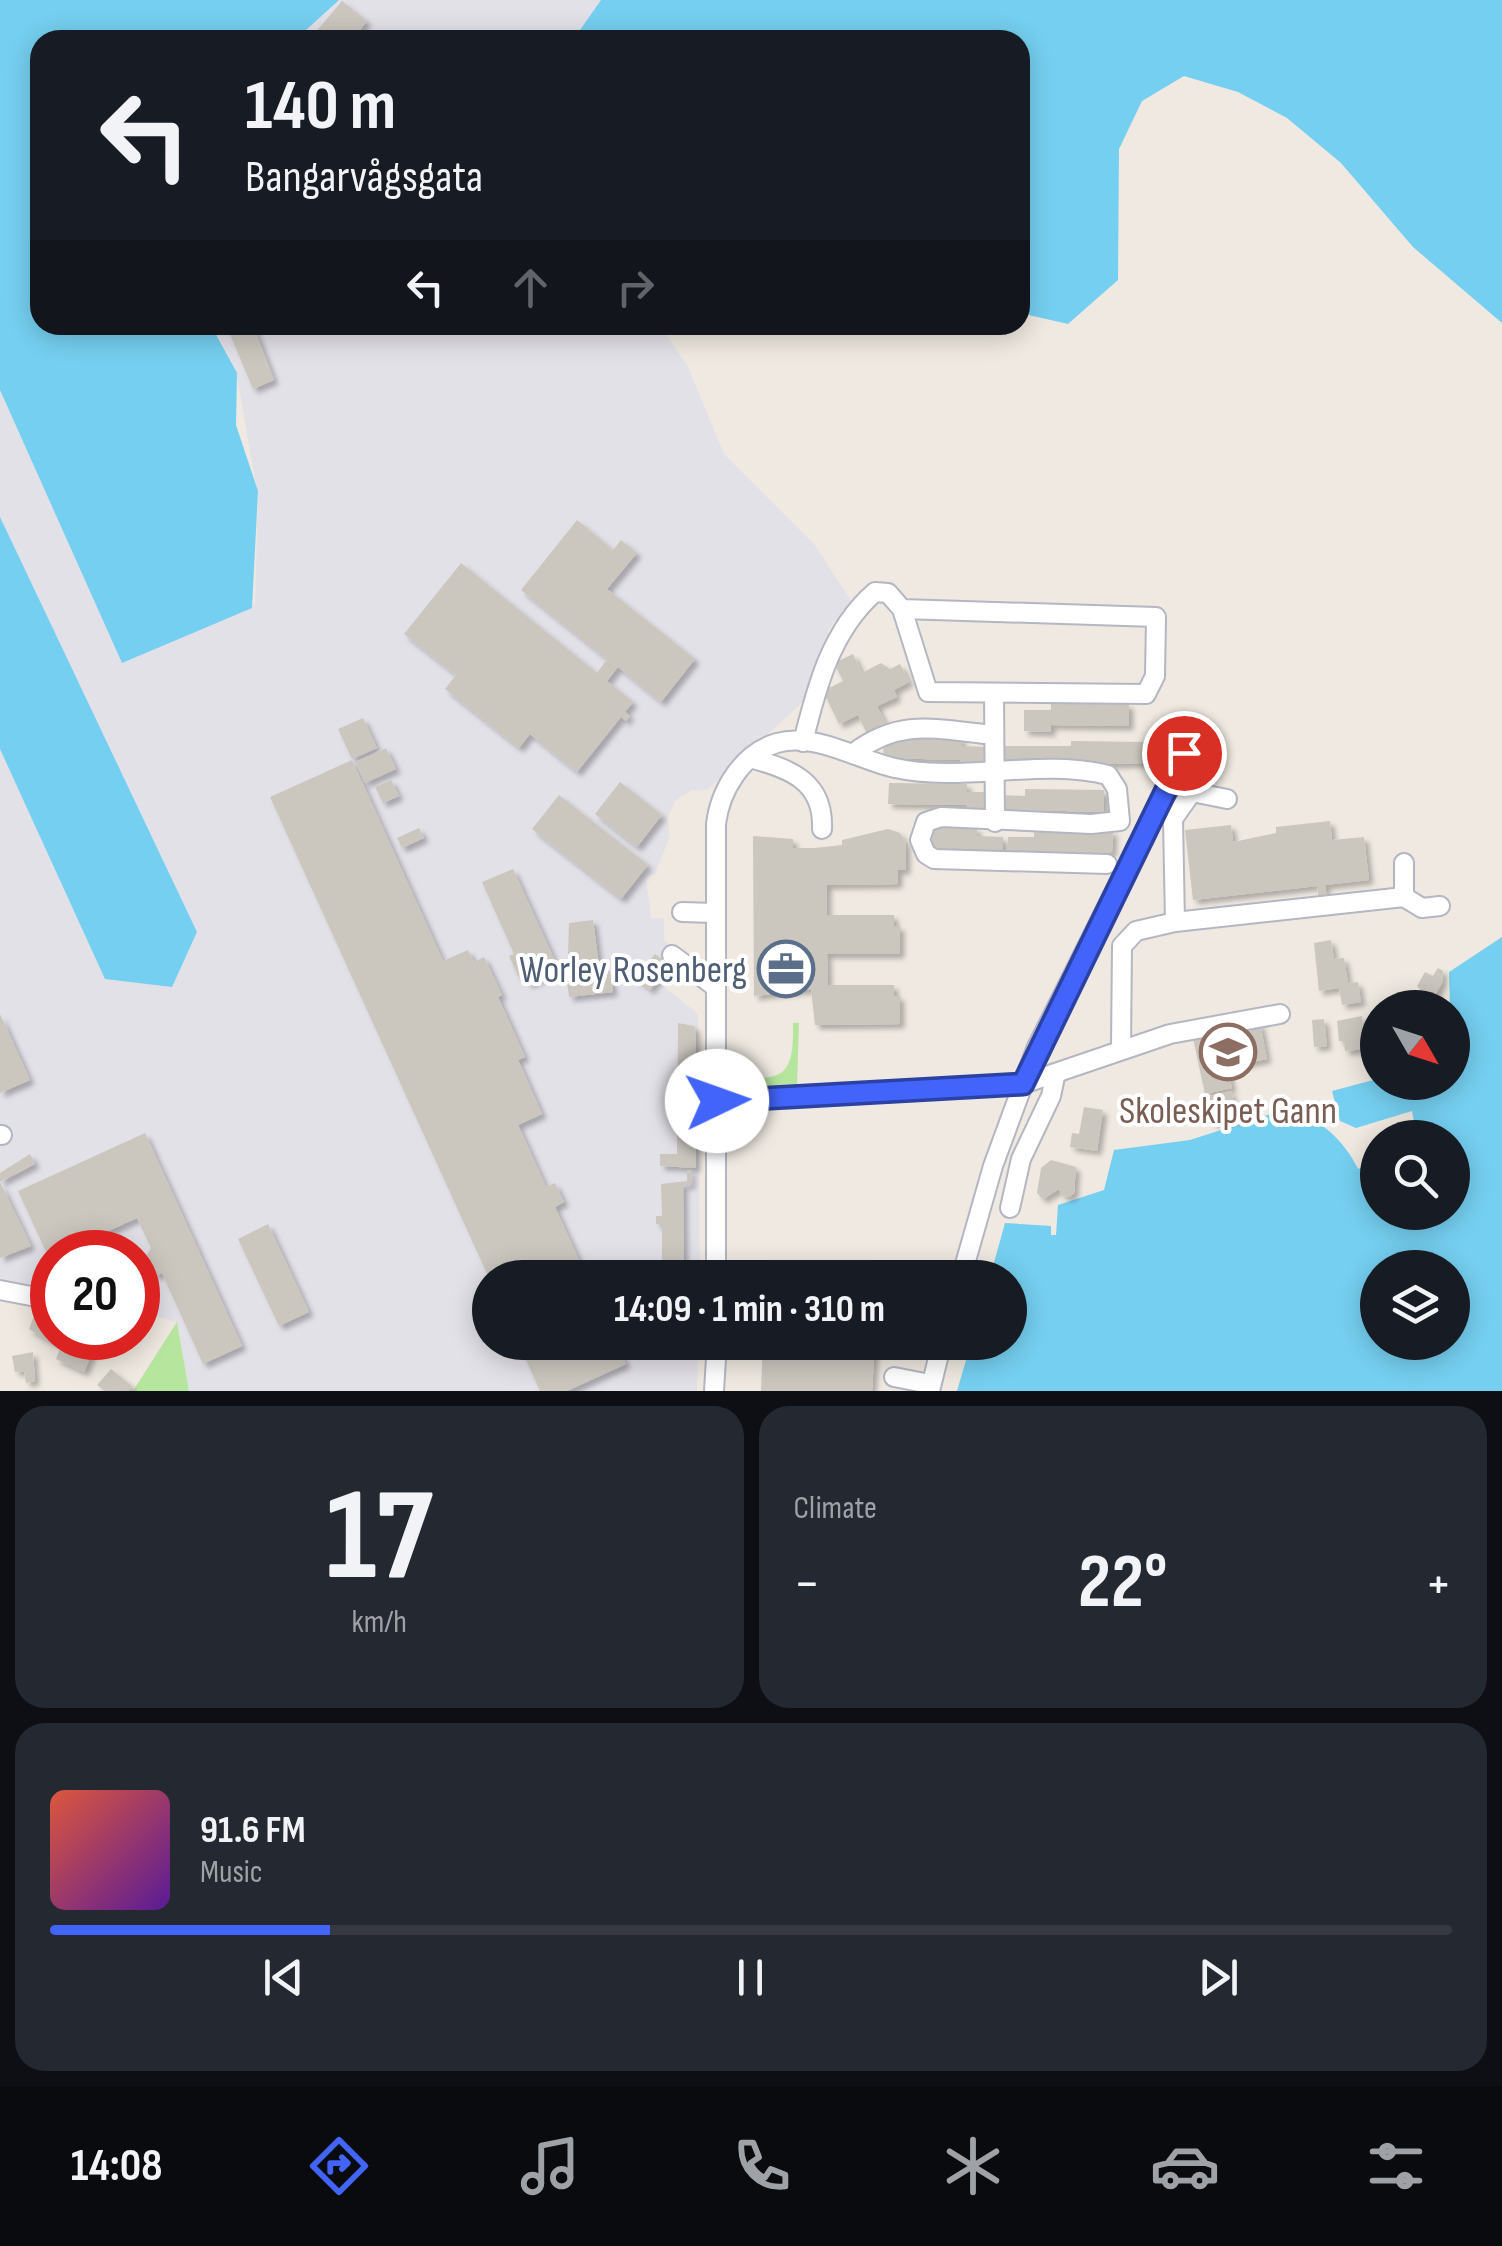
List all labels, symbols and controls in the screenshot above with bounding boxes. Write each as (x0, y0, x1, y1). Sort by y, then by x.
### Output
text: 140 m (245, 65, 396, 149)
icon: left (80, 70, 210, 200)
text: Bangarvågsgata (245, 150, 483, 205)
icon: left (398, 260, 453, 315)
icon: ahead (503, 260, 558, 315)
icon: right (608, 260, 663, 315)
pin (1142, 711, 1227, 796)
icon: arrive (1157, 726, 1212, 781)
office icon: Worley Rosenberg (756, 939, 816, 999)
place label: Worley Rosenberg (519, 948, 747, 993)
north arrow (1360, 990, 1470, 1100)
map controls (1360, 990, 1470, 1360)
school or university icon: Skoleskipet Gann (1198, 1022, 1258, 1082)
position arrow (665, 1049, 769, 1153)
place label: Skoleskipet Gann (1119, 1089, 1337, 1134)
button: search (1360, 1120, 1470, 1230)
speed limit sign: 20 (30, 1230, 160, 1360)
button: layers (1360, 1250, 1470, 1360)
text: 14:09 · 1 min · 310 m (614, 1287, 885, 1332)
text: 17 (326, 1460, 433, 1616)
text: Climate (794, 1489, 877, 1528)
text: 22° (1078, 1538, 1167, 1629)
text: − (794, 1551, 820, 1618)
text: + (1425, 1551, 1452, 1618)
text: km/h (352, 1603, 407, 1642)
text: 91.6 FM (200, 1808, 305, 1853)
text: Music (200, 1853, 263, 1892)
icon: previous (256, 1950, 311, 2005)
icon: pause (723, 1950, 778, 2005)
icon: next (1191, 1950, 1246, 2005)
icon: directions (304, 2131, 374, 2201)
icon: music (515, 2131, 585, 2201)
icon: phone (727, 2131, 797, 2201)
icon: climate (938, 2131, 1008, 2201)
icon: car (1150, 2131, 1220, 2201)
icon: filters (1361, 2131, 1431, 2201)
text: 14:08 (71, 2139, 162, 2194)

